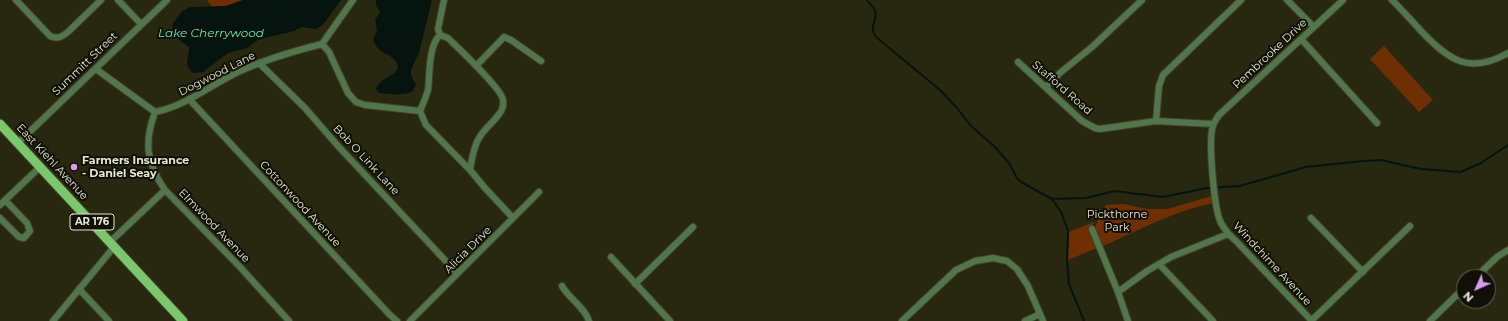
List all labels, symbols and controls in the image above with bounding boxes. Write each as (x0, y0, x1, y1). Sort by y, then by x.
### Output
street label: Pembrooke Drive (1230, 16, 1310, 92)
water label: Lake Cherrywood (158, 26, 264, 40)
street label: Summitt Street (50, 30, 120, 98)
street label: Dogwood Lane (176, 49, 258, 99)
street label: Stafford Road (1029, 58, 1095, 118)
street label: East Kiehl Avenue (14, 121, 90, 203)
street label: Bob O Link Lane (330, 122, 402, 198)
place label: Farmers Insurance - Daniel Seay (82, 154, 189, 180)
street label: Cottonwood Avenue (257, 158, 343, 250)
marker: Farmers Insurance - Daniel Seay (69, 162, 79, 172)
street label: Elmwood Avenue (176, 187, 252, 265)
park label: Pickthorne Park (1087, 208, 1147, 234)
road number: AR 176 (70, 214, 114, 230)
street label: Windchime Avenue (1230, 220, 1314, 308)
street label: Alicia Drive (442, 224, 494, 276)
north arrow (1456, 269, 1496, 309)
text: N (1460, 289, 1476, 305)

